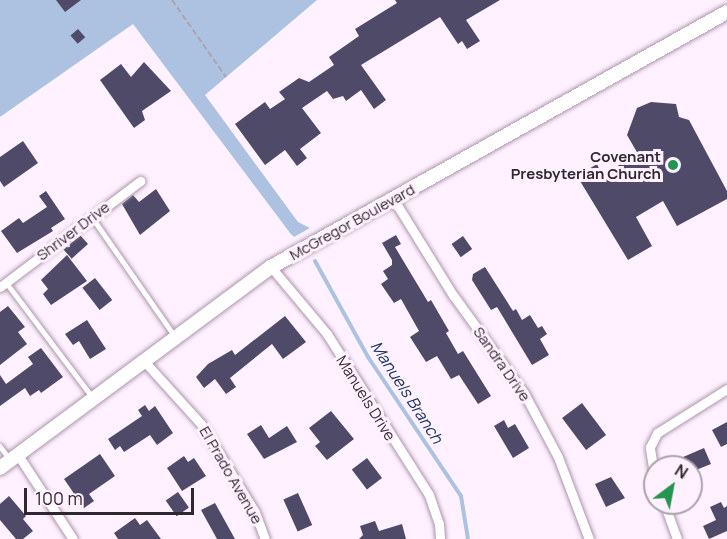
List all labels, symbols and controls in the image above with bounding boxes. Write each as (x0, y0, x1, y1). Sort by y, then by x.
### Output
place label: Covenant Presbyterian Church (511, 147, 661, 182)
marker: Covenant Presbyterian Church (666, 158, 680, 172)
street label: McGregor Boulevard (286, 180, 418, 264)
street label: Shriver Drive (33, 198, 113, 264)
street label: Sandra Drive (470, 323, 534, 405)
water label: Manuels Branch (367, 337, 447, 447)
street label: Manuels Drive (333, 352, 399, 444)
street label: El Prado Avenue (196, 423, 266, 527)
north arrow (643, 455, 703, 515)
text: N (671, 459, 692, 484)
scale bar (27, 476, 196, 514)
text: 100 m (35, 486, 83, 510)

